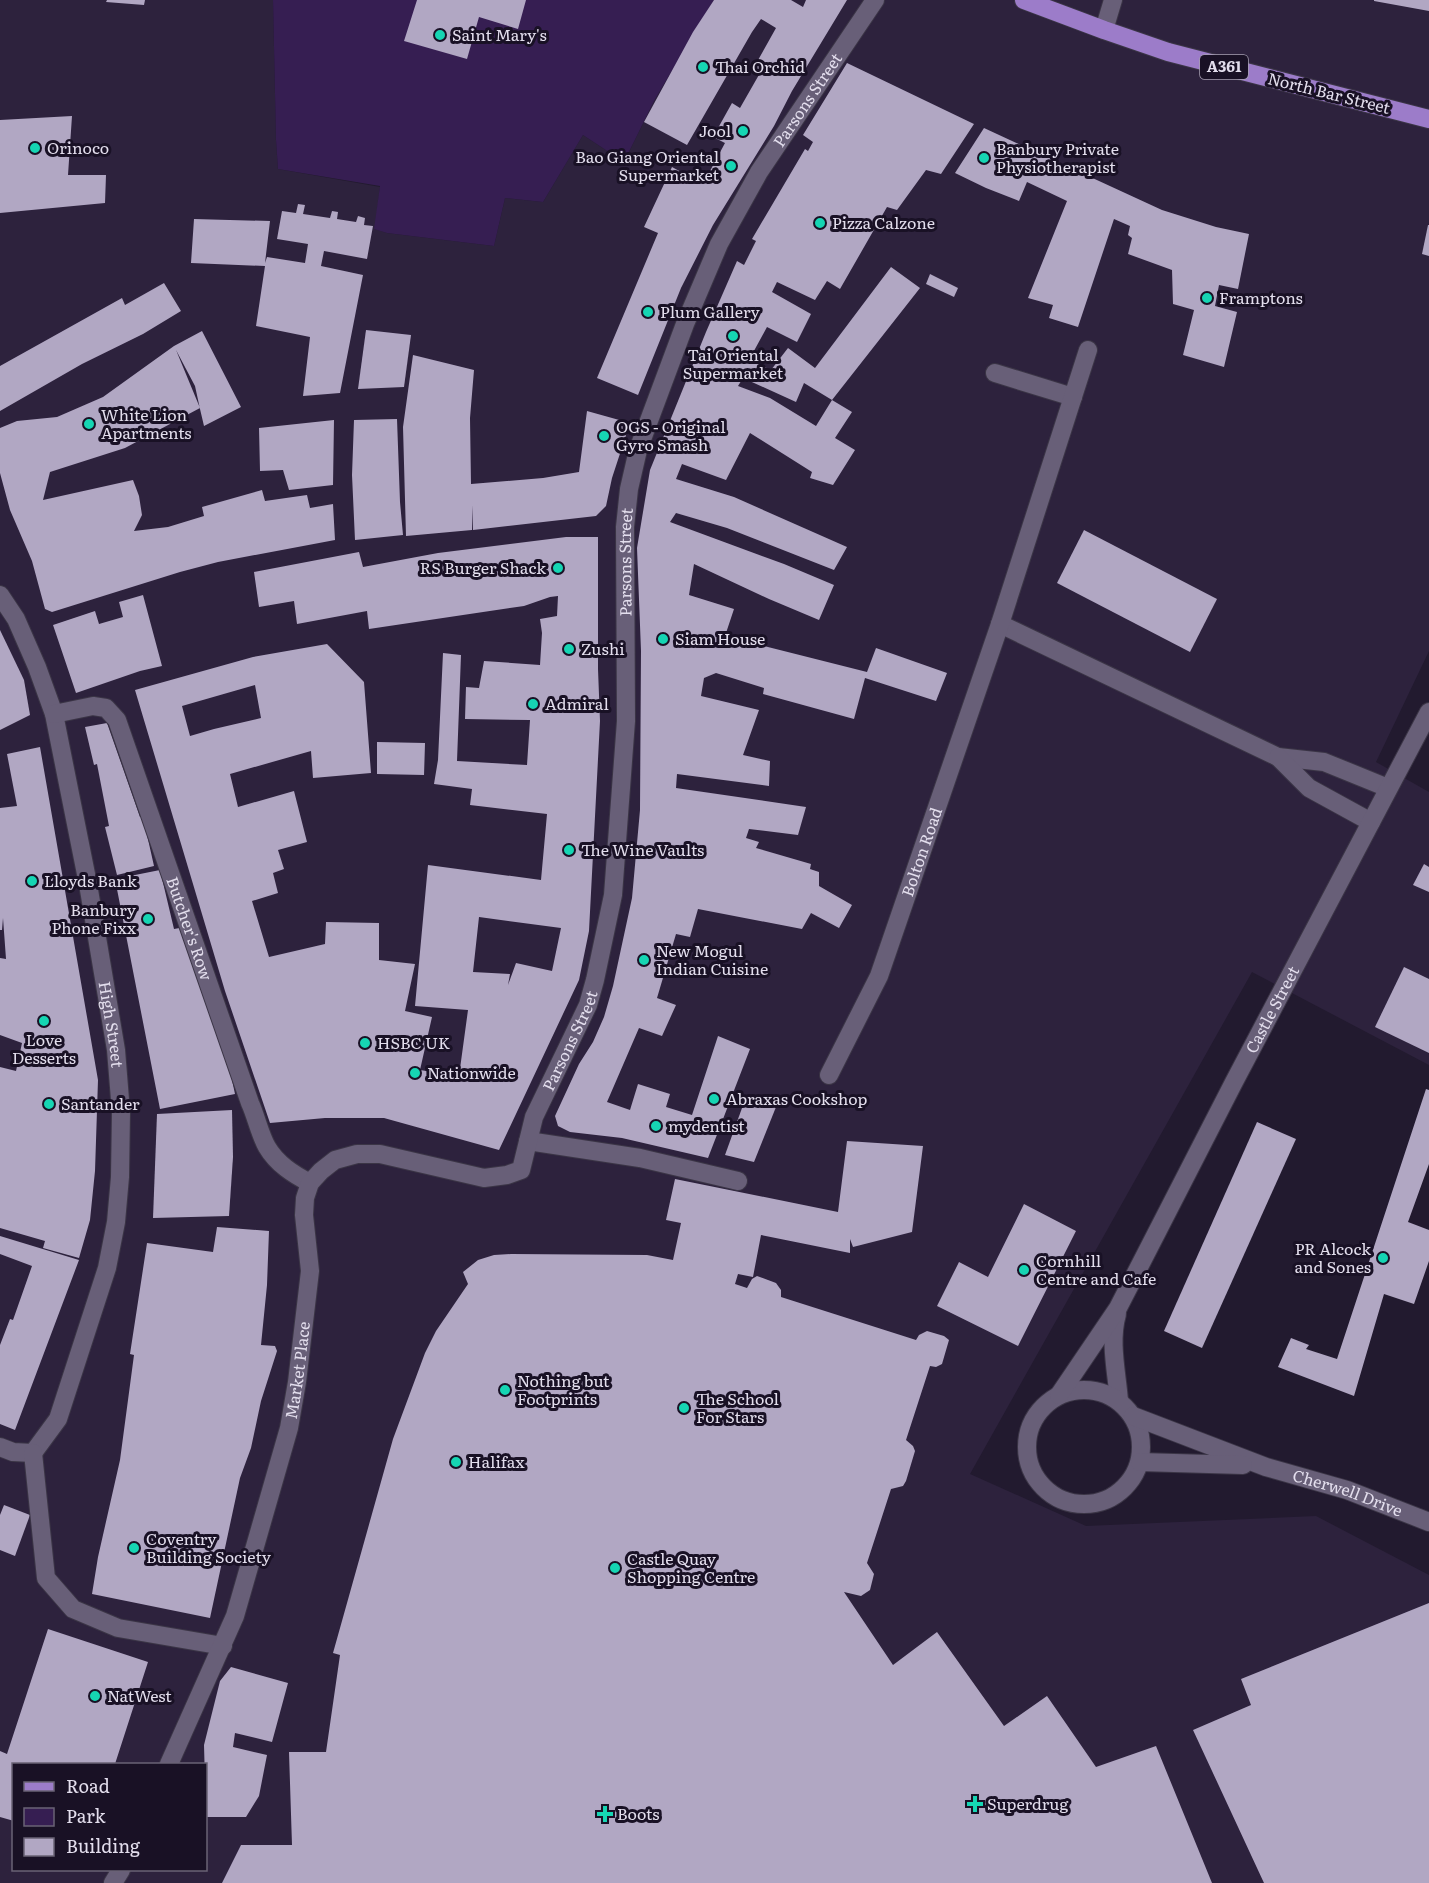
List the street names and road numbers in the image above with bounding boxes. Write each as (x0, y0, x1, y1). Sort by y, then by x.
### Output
street label: Parsons Street (766, 47, 847, 151)
road number: A361 (1200, 55, 1248, 79)
street label: North Bar Street (1266, 65, 1393, 119)
street label: Parsons Street (612, 506, 638, 617)
street label: Bolton Road (894, 804, 947, 900)
street label: Butcher's Row (161, 873, 220, 984)
street label: Castle Street (1238, 961, 1304, 1057)
street label: High Street (94, 979, 130, 1069)
street label: Parsons Street (535, 987, 603, 1095)
street label: Market Place (278, 1320, 315, 1421)
street label: Cherwell Drive (1290, 1462, 1407, 1522)

